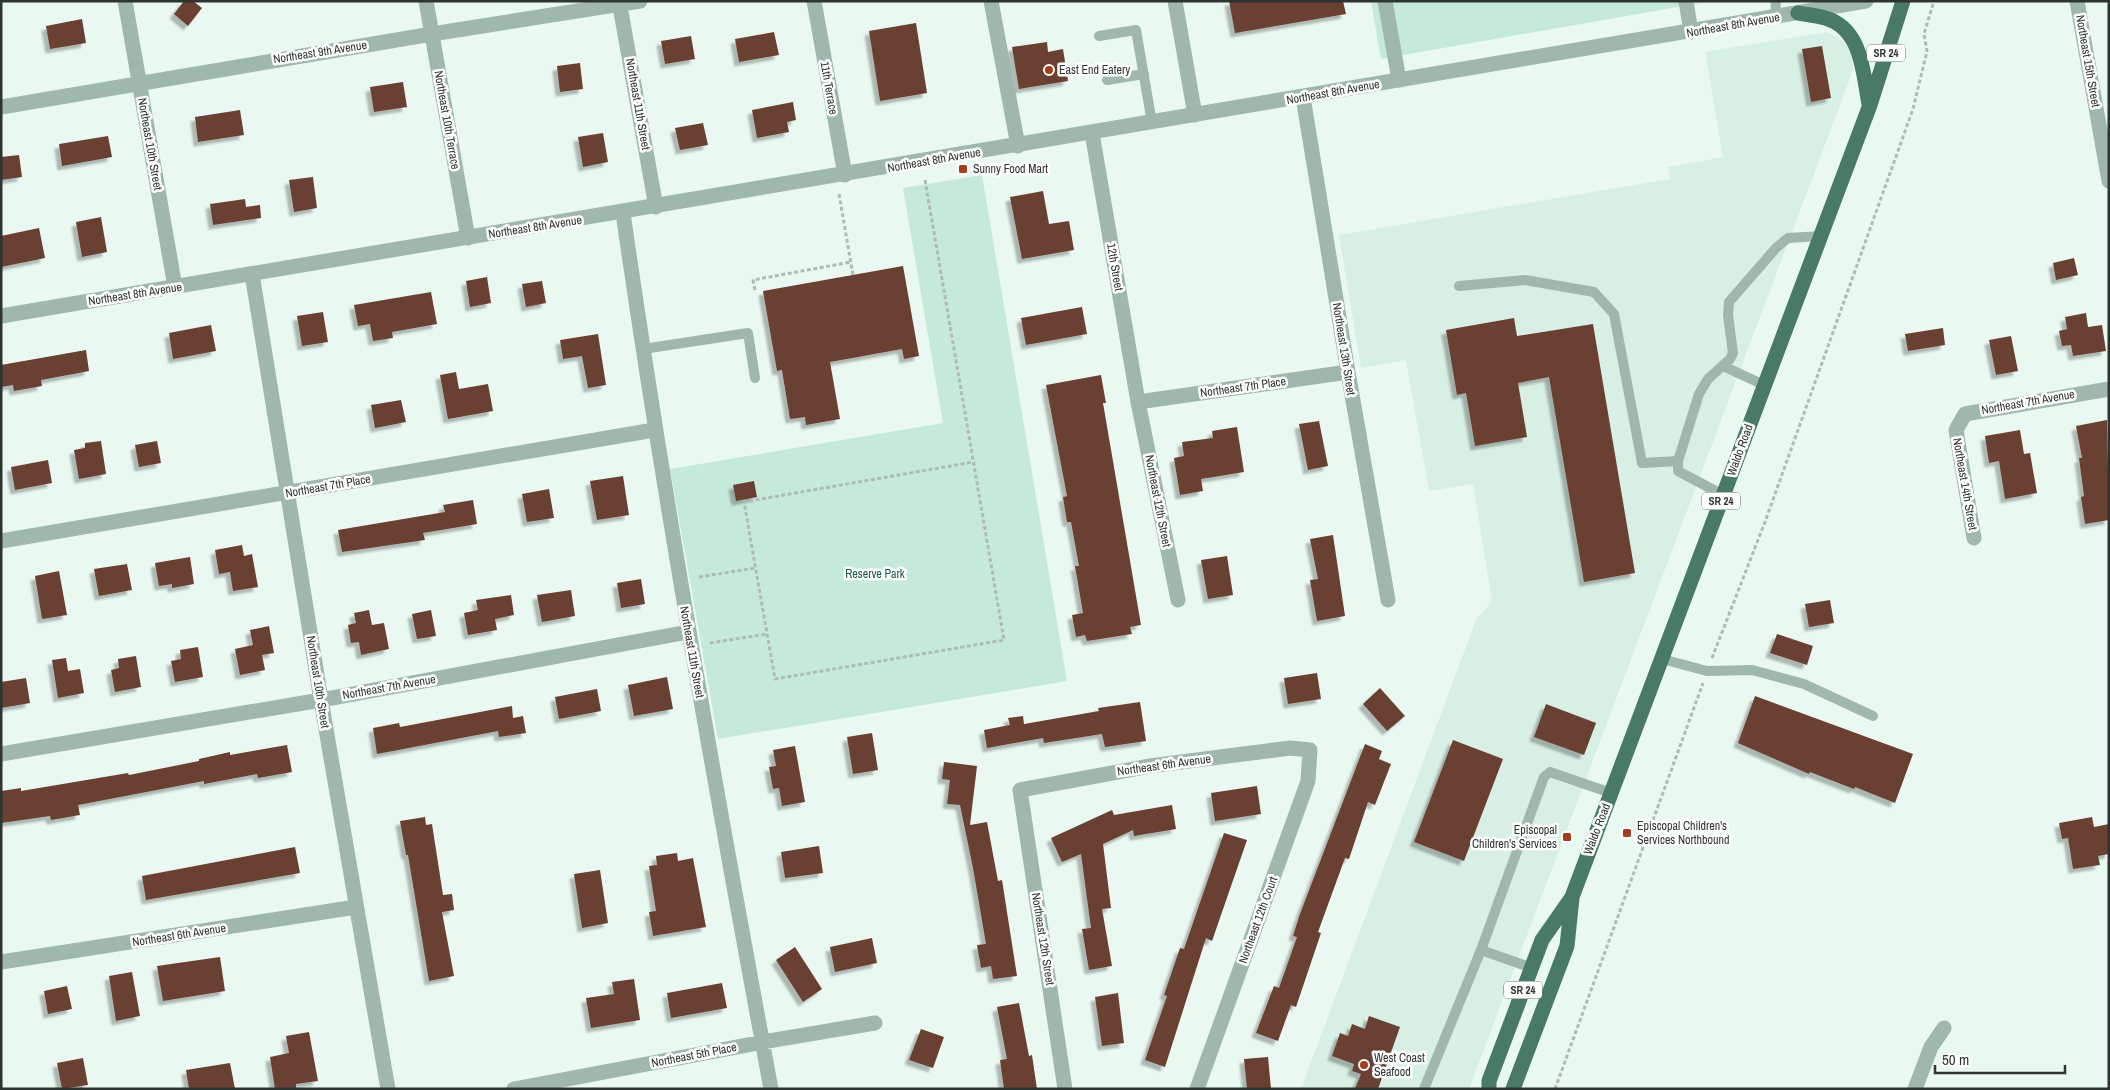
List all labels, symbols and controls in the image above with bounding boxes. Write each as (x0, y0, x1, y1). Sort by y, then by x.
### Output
street label: Northeast 8th Avenue (1685, 9, 1781, 41)
street label: Northeast 15th Street (2072, 14, 2104, 109)
street label: Northeast 9th Avenue (272, 37, 368, 67)
road number: SR 24 (1867, 44, 1905, 62)
street label: Northeast 11th Street (622, 57, 654, 151)
street label: 11th Terrace (816, 60, 842, 116)
place label: East End Eatery (1059, 62, 1130, 78)
marker: East End Eatery (1043, 64, 1055, 76)
street label: Northeast 10th Terrace (430, 69, 464, 171)
street label: Northeast 8th Avenue (1285, 76, 1381, 108)
street label: Northeast 10th Street (134, 97, 166, 192)
street label: Northeast 8th Avenue (886, 144, 982, 176)
place label: Sunny Food Mart (973, 161, 1048, 177)
marker: Sunny Food Mart (957, 163, 969, 175)
street label: Northeast 8th Avenue (487, 212, 583, 242)
street label: 12th Street (1103, 242, 1127, 292)
street label: Northeast 8th Avenue (87, 279, 183, 309)
street label: Northeast 13th Street (1329, 302, 1359, 397)
street label: Northeast 7th Place (1199, 373, 1287, 401)
street label: Northeast 7th Avenue (1980, 386, 2076, 418)
street label: Waldo Road (1723, 422, 1757, 478)
street label: Northeast 14th Street (1949, 437, 1981, 532)
street label: Northeast 12th Street (1141, 454, 1175, 549)
street label: Northeast 7th Place (284, 471, 372, 501)
road number: SR 24 (1702, 492, 1740, 510)
park label: Reserve Park (845, 566, 905, 582)
street label: Northeast 11th Street (676, 605, 708, 699)
street label: Northeast 10th Street (303, 635, 333, 730)
street label: Northeast 7th Avenue (341, 671, 437, 703)
street label: Northeast 6th Avenue (1116, 751, 1212, 779)
street label: Waldo Road (1580, 801, 1614, 857)
place label: Episcopal Children's Services Northbound (1637, 818, 1729, 848)
place label: Episcopal Children's Services (1472, 822, 1557, 852)
marker: Episcopal Children's Services Northbound (1621, 827, 1633, 839)
marker: Episcopal Children's Services (1561, 831, 1573, 843)
street label: Northeast 12th Court (1235, 874, 1281, 966)
street label: Northeast 12th Street (1028, 892, 1058, 987)
street label: Northeast 6th Avenue (131, 920, 227, 950)
road number: SR 24 (1504, 982, 1542, 998)
street label: Northeast 5th Place (650, 1039, 738, 1071)
scale bar (1935, 1042, 2065, 1074)
text: 50 m (1942, 1049, 1969, 1070)
place label: West Coast Seafood (1374, 1050, 1425, 1080)
marker: West Coast Seafood (1358, 1059, 1370, 1071)

